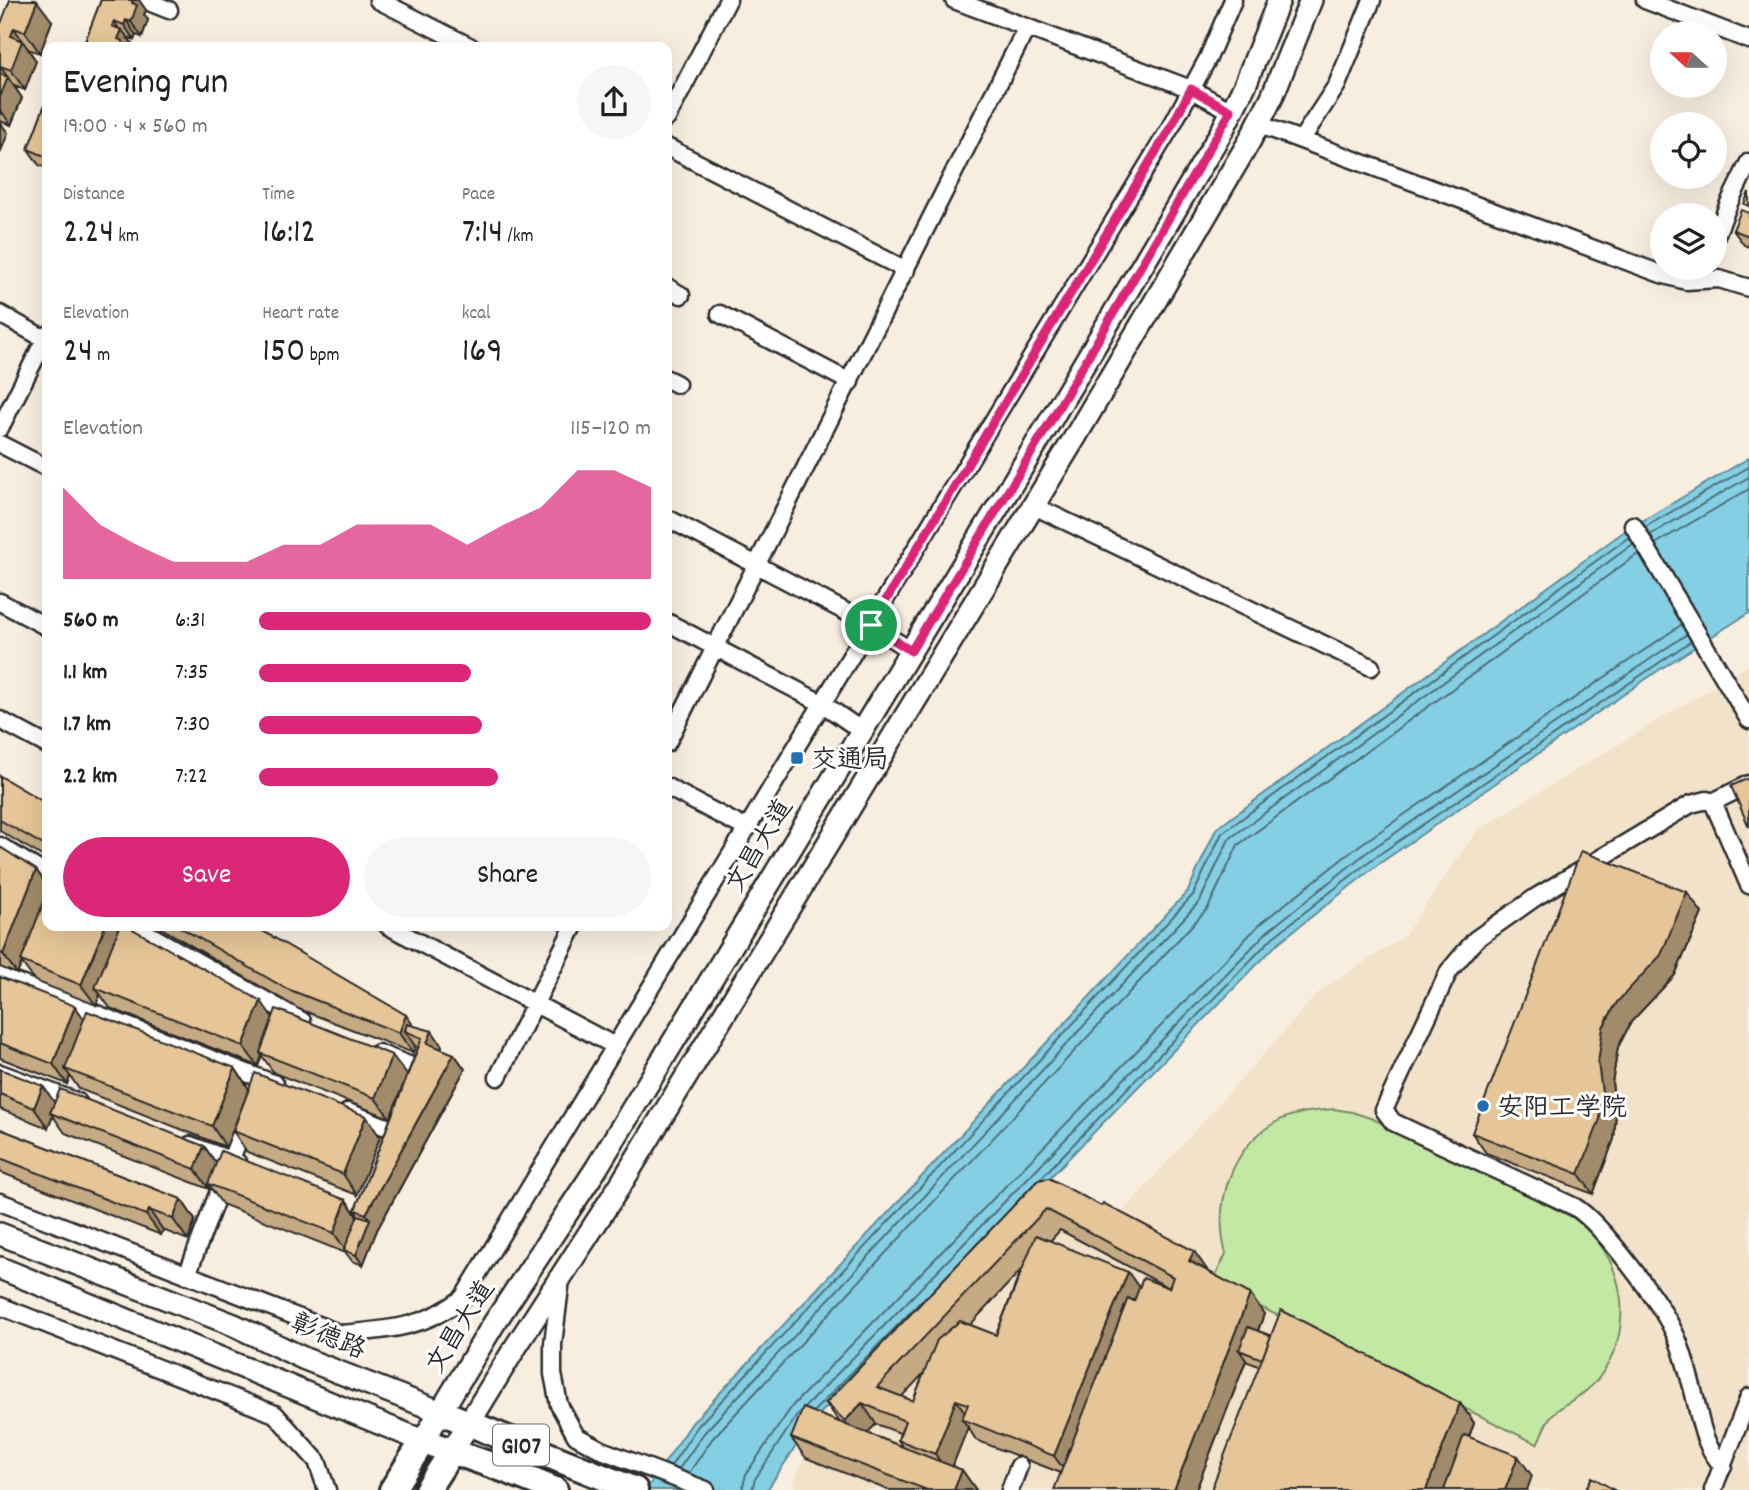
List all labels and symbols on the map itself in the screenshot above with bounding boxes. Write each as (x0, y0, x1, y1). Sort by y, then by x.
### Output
north arrow (1650, 21, 1727, 98)
pin (841, 595, 901, 655)
place label: 交通局 (811, 743, 889, 780)
marker: 交通局 (789, 750, 805, 766)
street label: 文昌大道 (718, 793, 804, 901)
place label: 安阳工学院 (1497, 1091, 1627, 1128)
marker: 安阳工学院 (1475, 1098, 1491, 1114)
street label: 文昌大道 (419, 1274, 505, 1382)
street label: 彰德路 (284, 1306, 371, 1370)
road number: G107 (493, 1424, 549, 1465)

